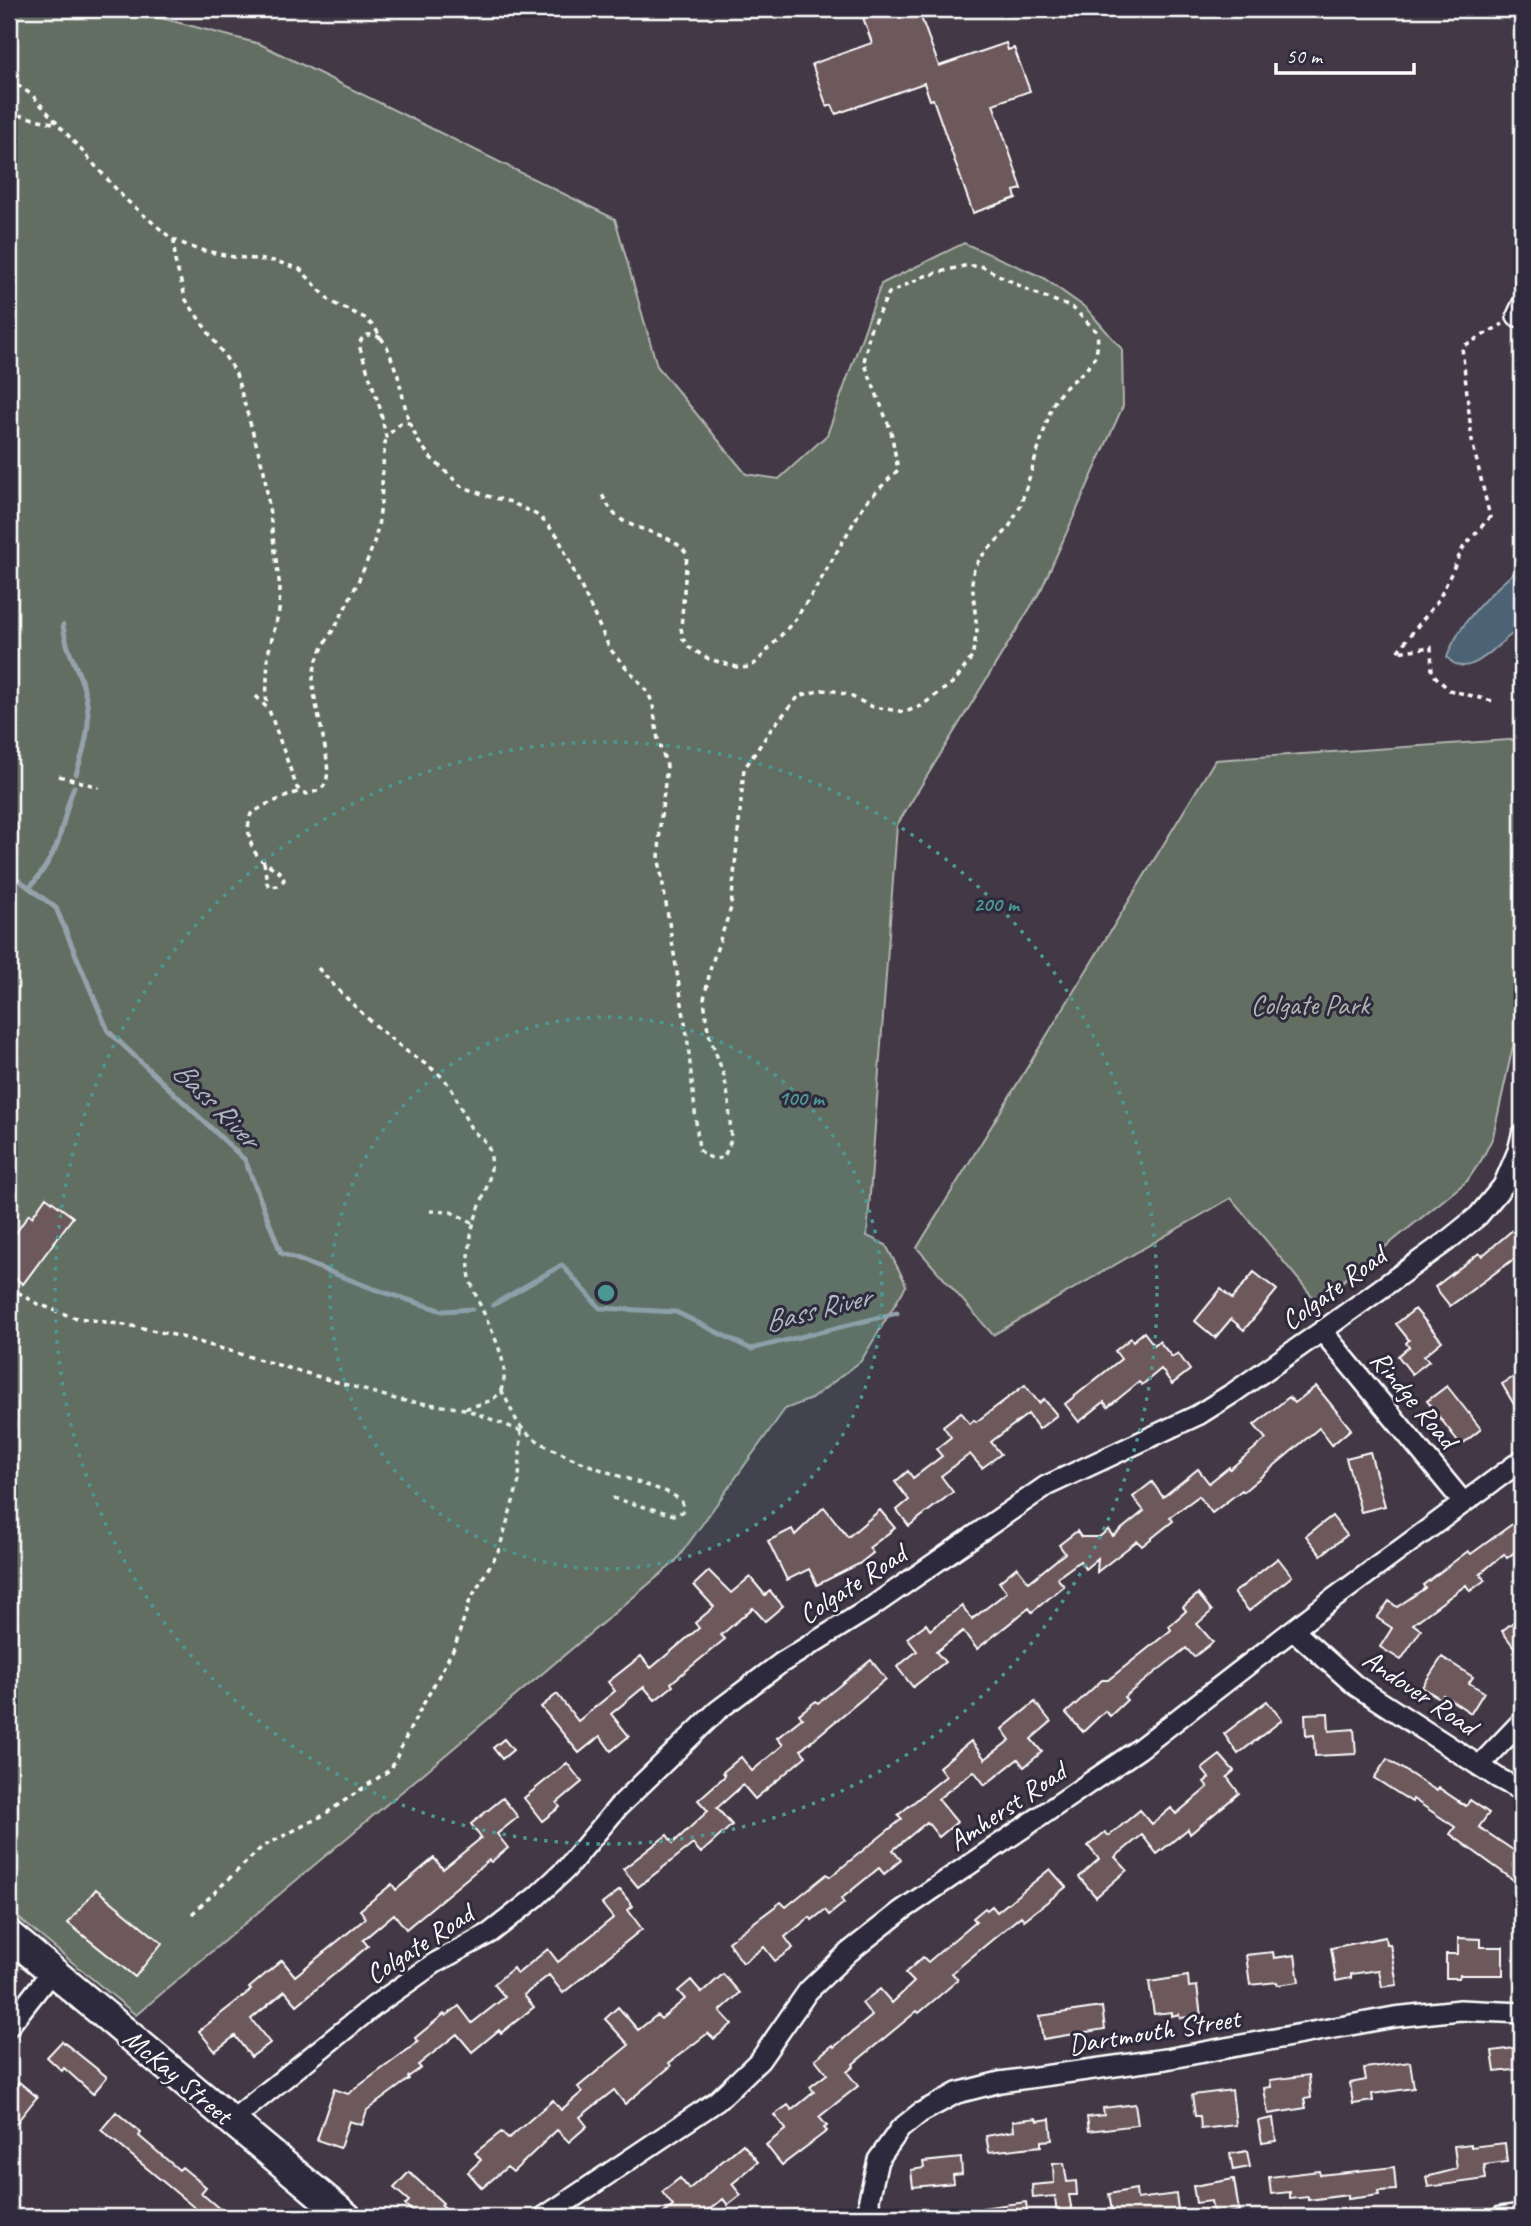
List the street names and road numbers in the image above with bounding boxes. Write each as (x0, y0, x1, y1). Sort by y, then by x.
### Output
street label: Colgate Road (1274, 1236, 1395, 1338)
street label: Rindge Road (1363, 1343, 1468, 1458)
street label: Colgate Road (792, 1534, 916, 1632)
street label: Andover Road (1356, 1641, 1487, 1745)
street label: Amherst Road (942, 1752, 1076, 1858)
street label: Colgate Road (359, 1894, 483, 1992)
street label: Dartmouth Street (1066, 2000, 1245, 2062)
street label: McKay Street (116, 2020, 242, 2133)

